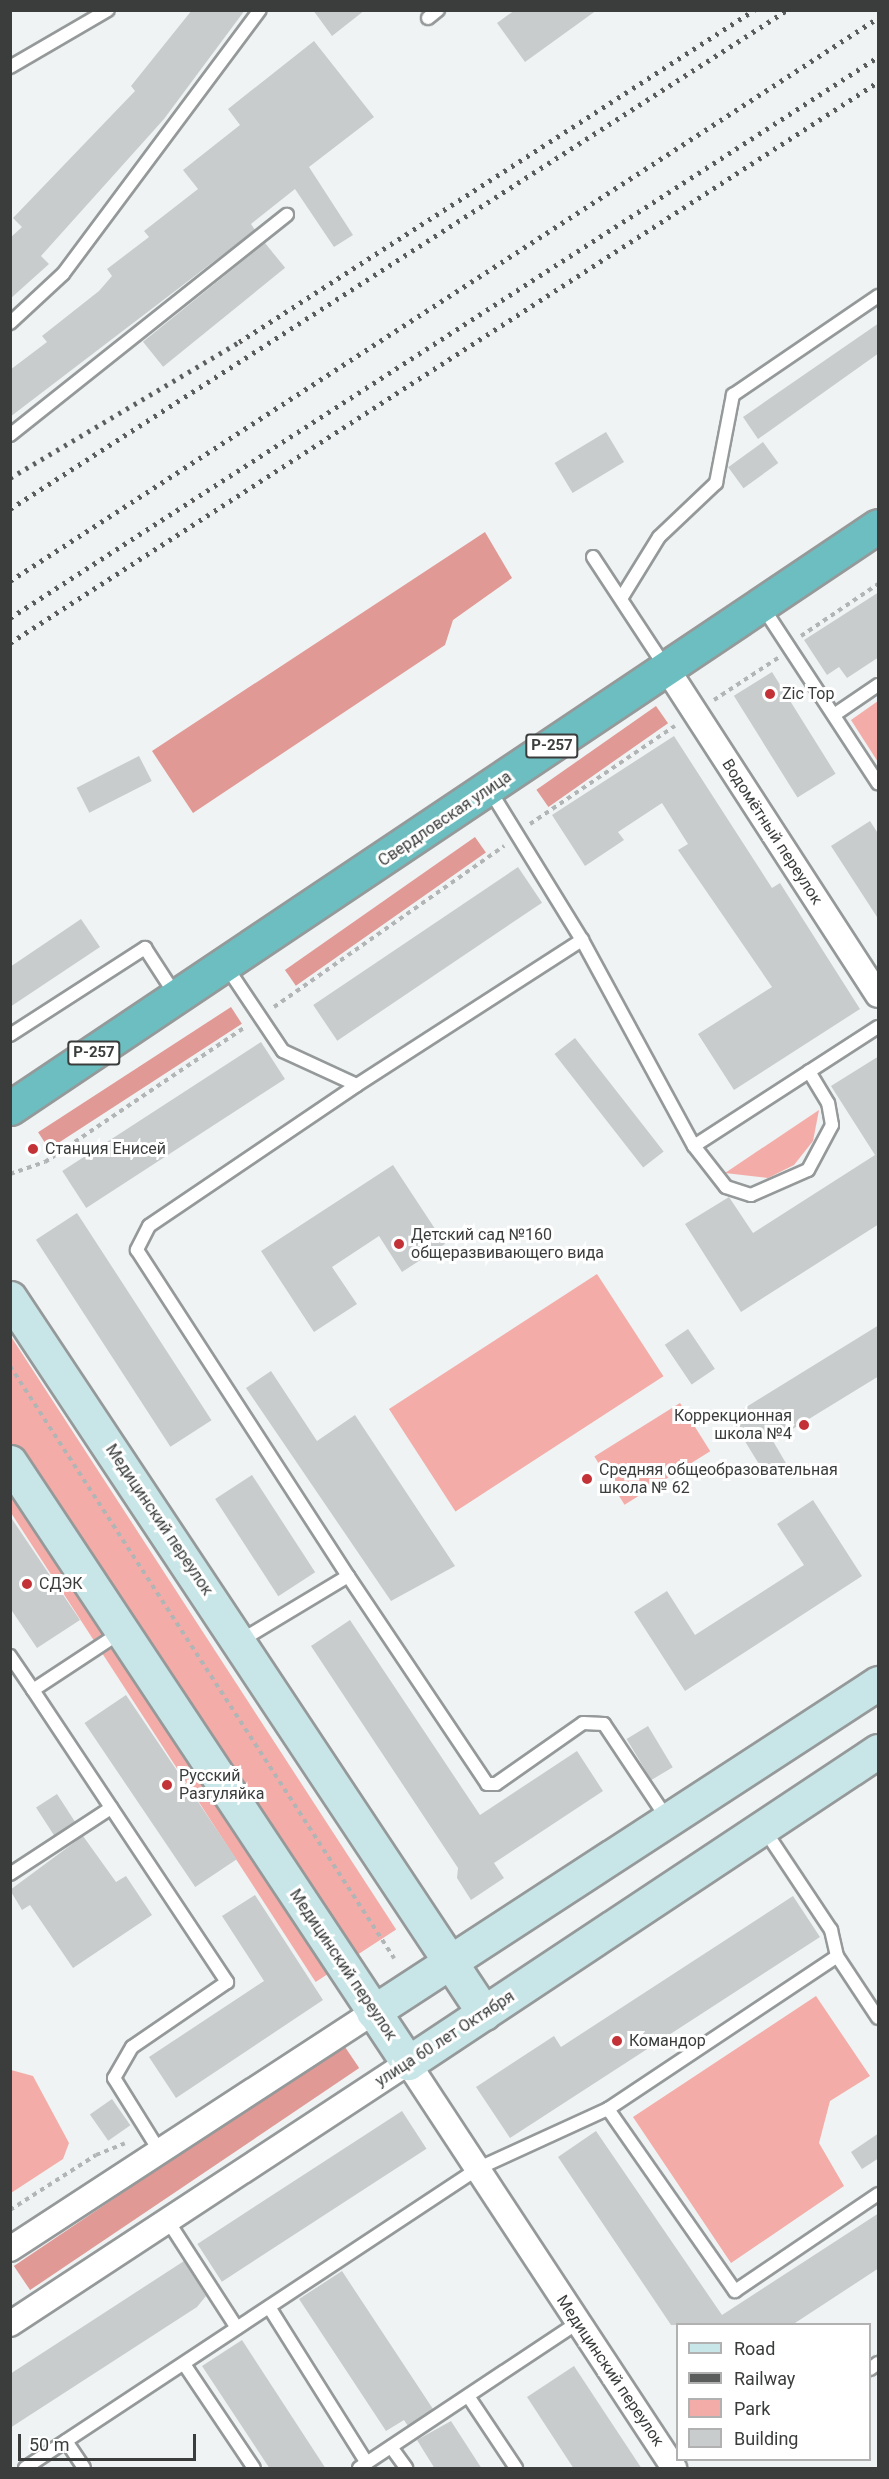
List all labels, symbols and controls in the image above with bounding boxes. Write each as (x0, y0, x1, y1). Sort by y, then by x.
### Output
place label: Zic Top (782, 684, 835, 704)
marker: Zic Top (763, 687, 777, 701)
road number: Р-257 (525, 734, 579, 758)
street label: Водомётный переулок (718, 756, 826, 908)
street label: Свердловская улица (375, 767, 515, 871)
road number: Р-257 (67, 1041, 121, 1065)
place label: Станция Енисей (45, 1139, 166, 1159)
marker: Станция Енисей (26, 1142, 40, 1156)
place label: Детский сад №160 общеразвивающего вида (411, 1225, 604, 1263)
marker: Детский сад №160 общеразвивающего вида (392, 1237, 406, 1251)
place label: Коррекционная школа №4 (674, 1406, 792, 1444)
marker: Коррекционная школа №4 (797, 1418, 811, 1432)
street label: Медицинский переулок (101, 1441, 217, 1599)
place label: Средняя общеобразовательная школа № 62 (599, 1460, 838, 1498)
marker: Средняя общеобразовательная школа № 62 (580, 1472, 594, 1486)
place label: СДЭК (39, 1574, 83, 1594)
marker: СДЭК (20, 1577, 34, 1591)
place label: Русский Разгуляйка (179, 1766, 264, 1804)
marker: Русский Разгуляйка (160, 1778, 174, 1792)
street label: Медицинский переулок (285, 1886, 401, 2044)
street label: улица 60 лет Октября (372, 1987, 518, 2091)
place label: Командор (629, 2031, 706, 2051)
marker: Командор (610, 2034, 624, 2048)
street label: Медицинский переулок (552, 2292, 668, 2450)
legend (676, 2323, 871, 2461)
text: Road (734, 2338, 775, 2359)
text: Railway (734, 2368, 795, 2389)
text: Park (734, 2398, 770, 2419)
scale bar (21, 2422, 200, 2460)
text: Building (734, 2428, 798, 2449)
text: 50 m (29, 2434, 69, 2455)

